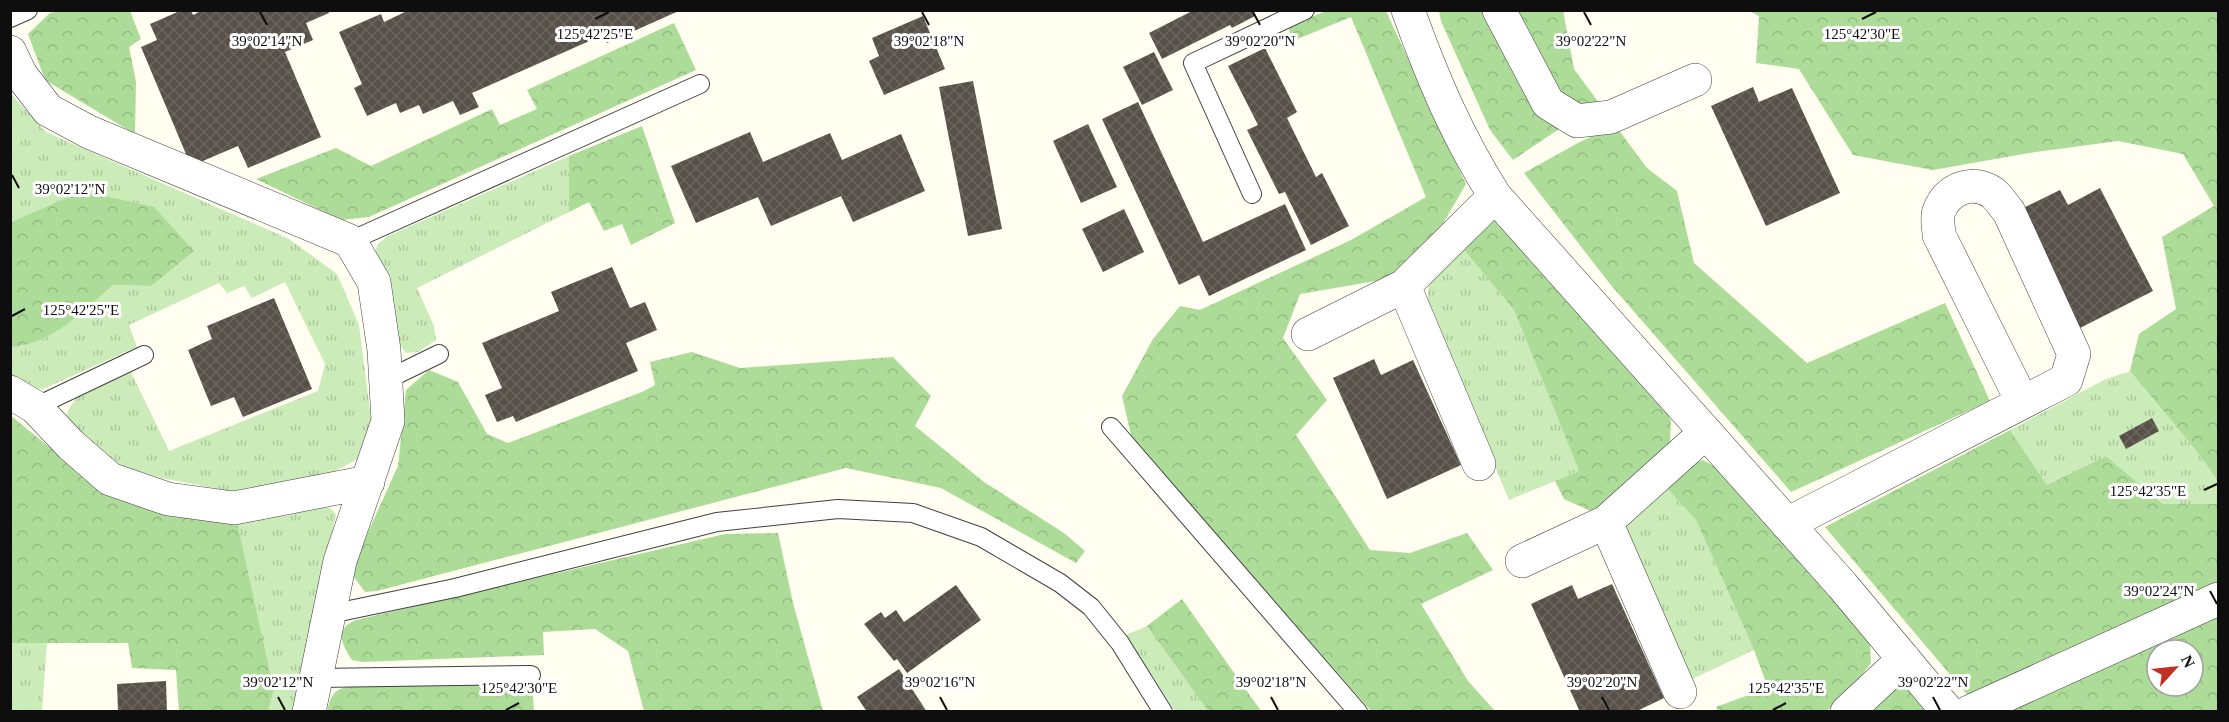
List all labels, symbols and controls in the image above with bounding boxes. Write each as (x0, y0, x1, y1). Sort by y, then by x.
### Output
text: 125°42'25"E (557, 26, 633, 42)
text: 125°42'30"E (1824, 26, 1900, 42)
text: 39°02'14"N (232, 33, 302, 49)
text: 39°02'18"N (894, 33, 964, 49)
text: 39°02'20"N (1225, 33, 1295, 49)
text: 39°02'22"N (1556, 33, 1626, 49)
text: 39°02'12"N (35, 181, 105, 197)
text: 125°42'25"E (43, 302, 119, 318)
text: 125°42'35"E (2110, 483, 2186, 499)
text: 39°02'24"N (2124, 583, 2194, 599)
north arrow (2145, 638, 2205, 698)
text: N (2178, 652, 2198, 671)
text: 39°02'12"N (243, 674, 313, 690)
text: 39°02'16"N (905, 674, 975, 690)
text: 39°02'18"N (1236, 674, 1306, 690)
text: 39°02'20"N (1567, 674, 1637, 690)
text: 39°02'22"N (1898, 674, 1968, 690)
text: 125°42'30"E (481, 680, 557, 696)
text: 125°42'35"E (1748, 680, 1824, 696)

